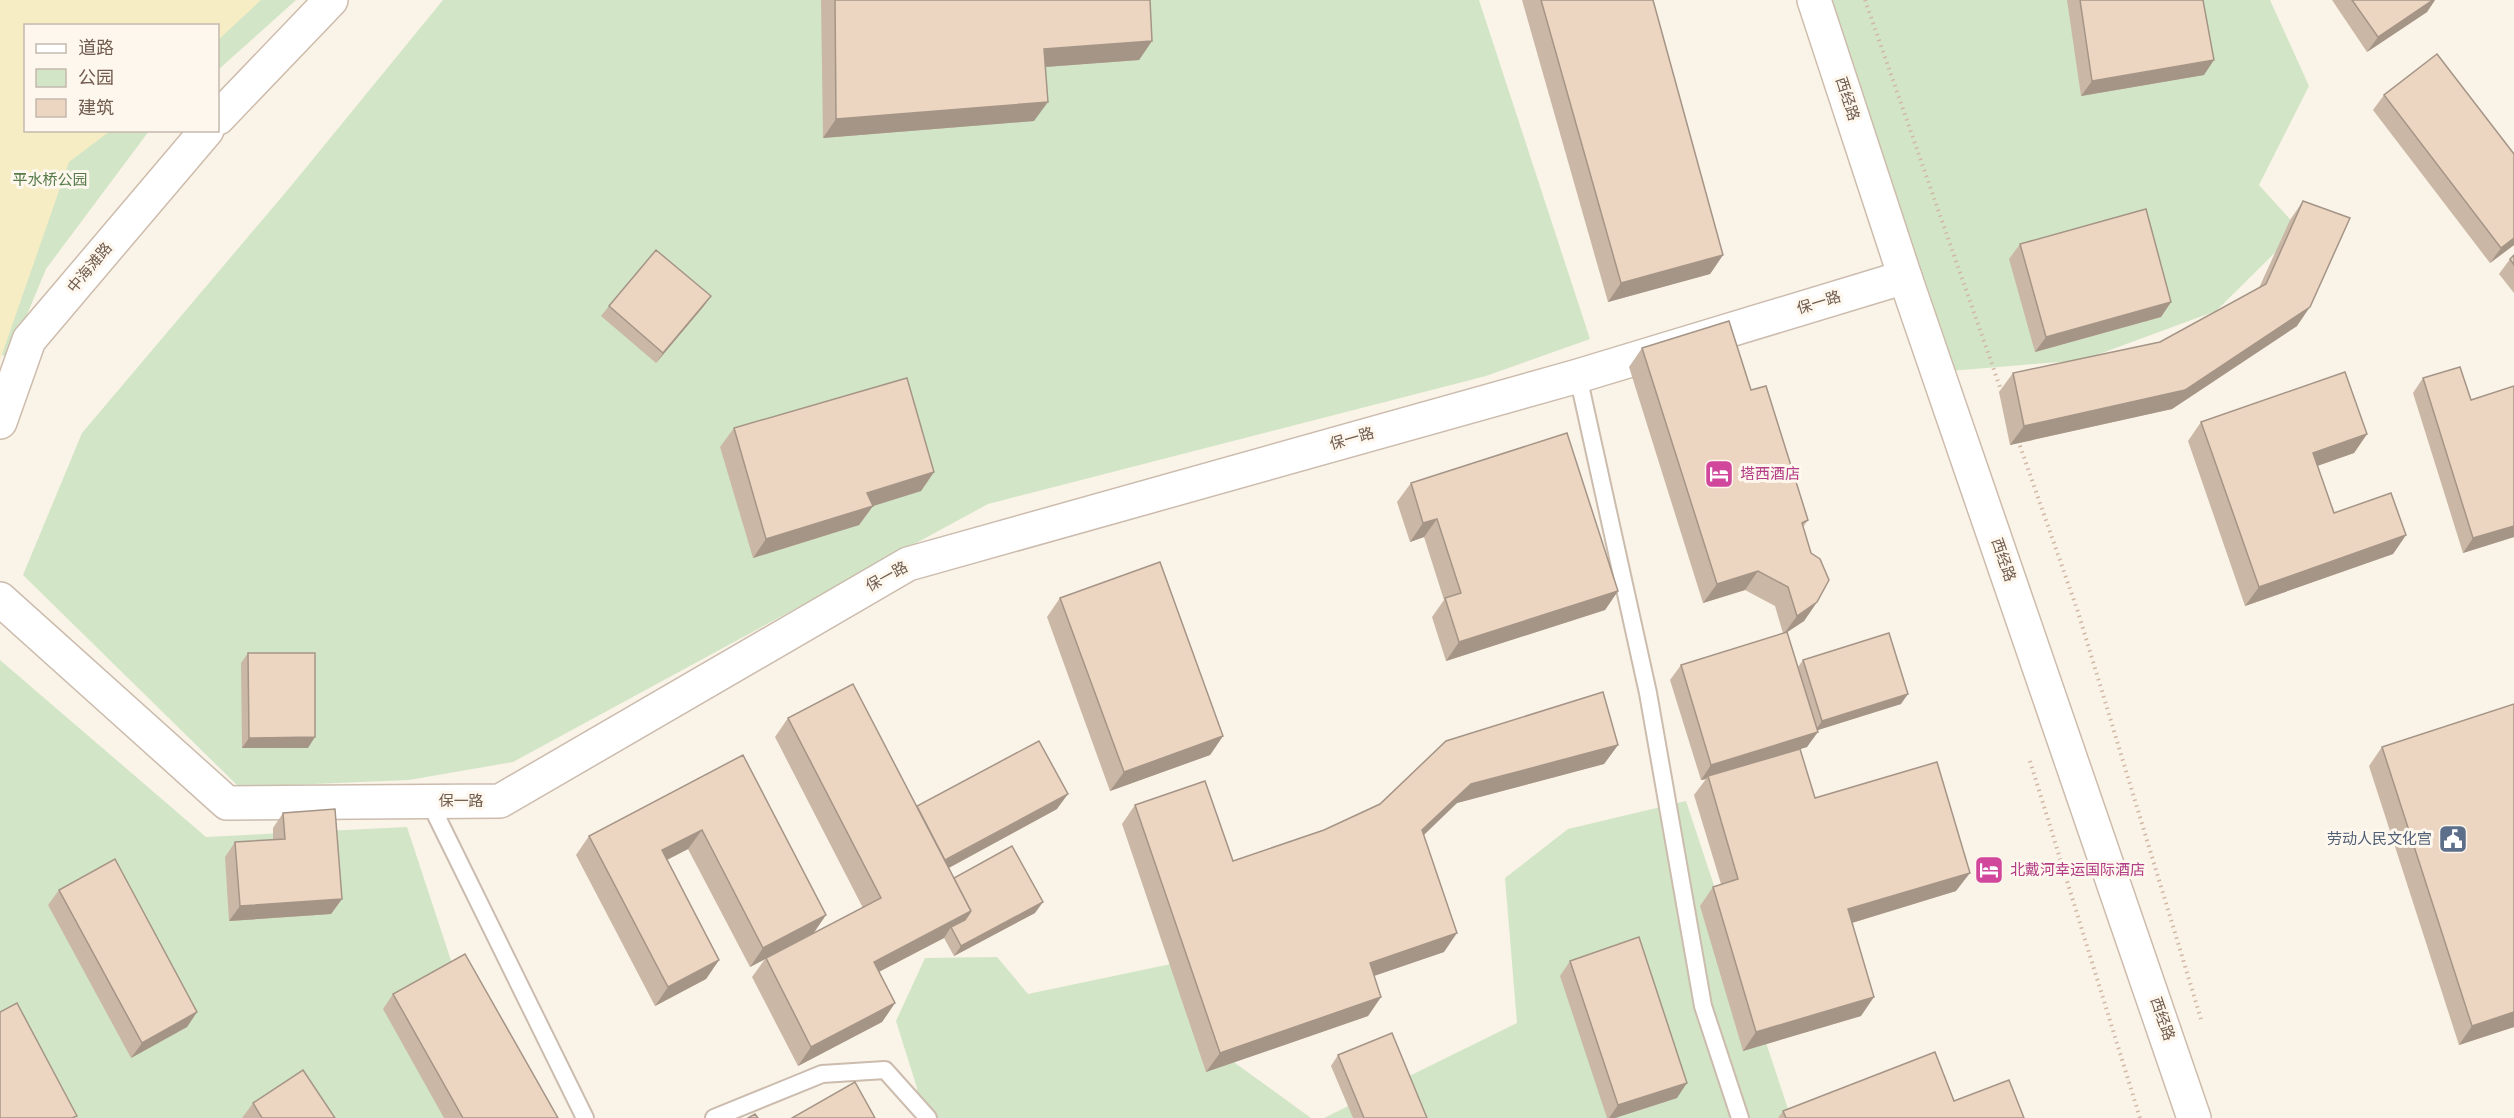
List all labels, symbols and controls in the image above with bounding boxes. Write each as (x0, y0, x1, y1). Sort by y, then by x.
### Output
legend (24, 24, 219, 132)
text: 道路 (78, 36, 114, 61)
text: 公园 (78, 66, 114, 91)
street label: 西经路 (1830, 74, 1864, 124)
text: 建筑 (78, 96, 114, 121)
park label: 平水桥公园 (12, 170, 88, 191)
street label: 中海滩路 (63, 238, 117, 298)
street label: 保一路 (1794, 286, 1844, 320)
street label: 保一路 (1327, 423, 1377, 455)
hotel icon: 塔西酒店 (1703, 458, 1735, 490)
place label: 塔西酒店 (1740, 464, 1800, 485)
street label: 西经路 (1986, 535, 2020, 585)
street label: 保一路 (862, 557, 912, 597)
street label: 保一路 (438, 791, 484, 812)
public building icon: 劳动人民文化宫 (2437, 823, 2469, 855)
place label: 劳动人民文化宫 (2327, 829, 2432, 850)
hotel icon: 北戴河幸运国际酒店 (1973, 854, 2005, 886)
place label: 北戴河幸运国际酒店 (2010, 860, 2145, 881)
street label: 西经路 (2145, 994, 2179, 1044)

